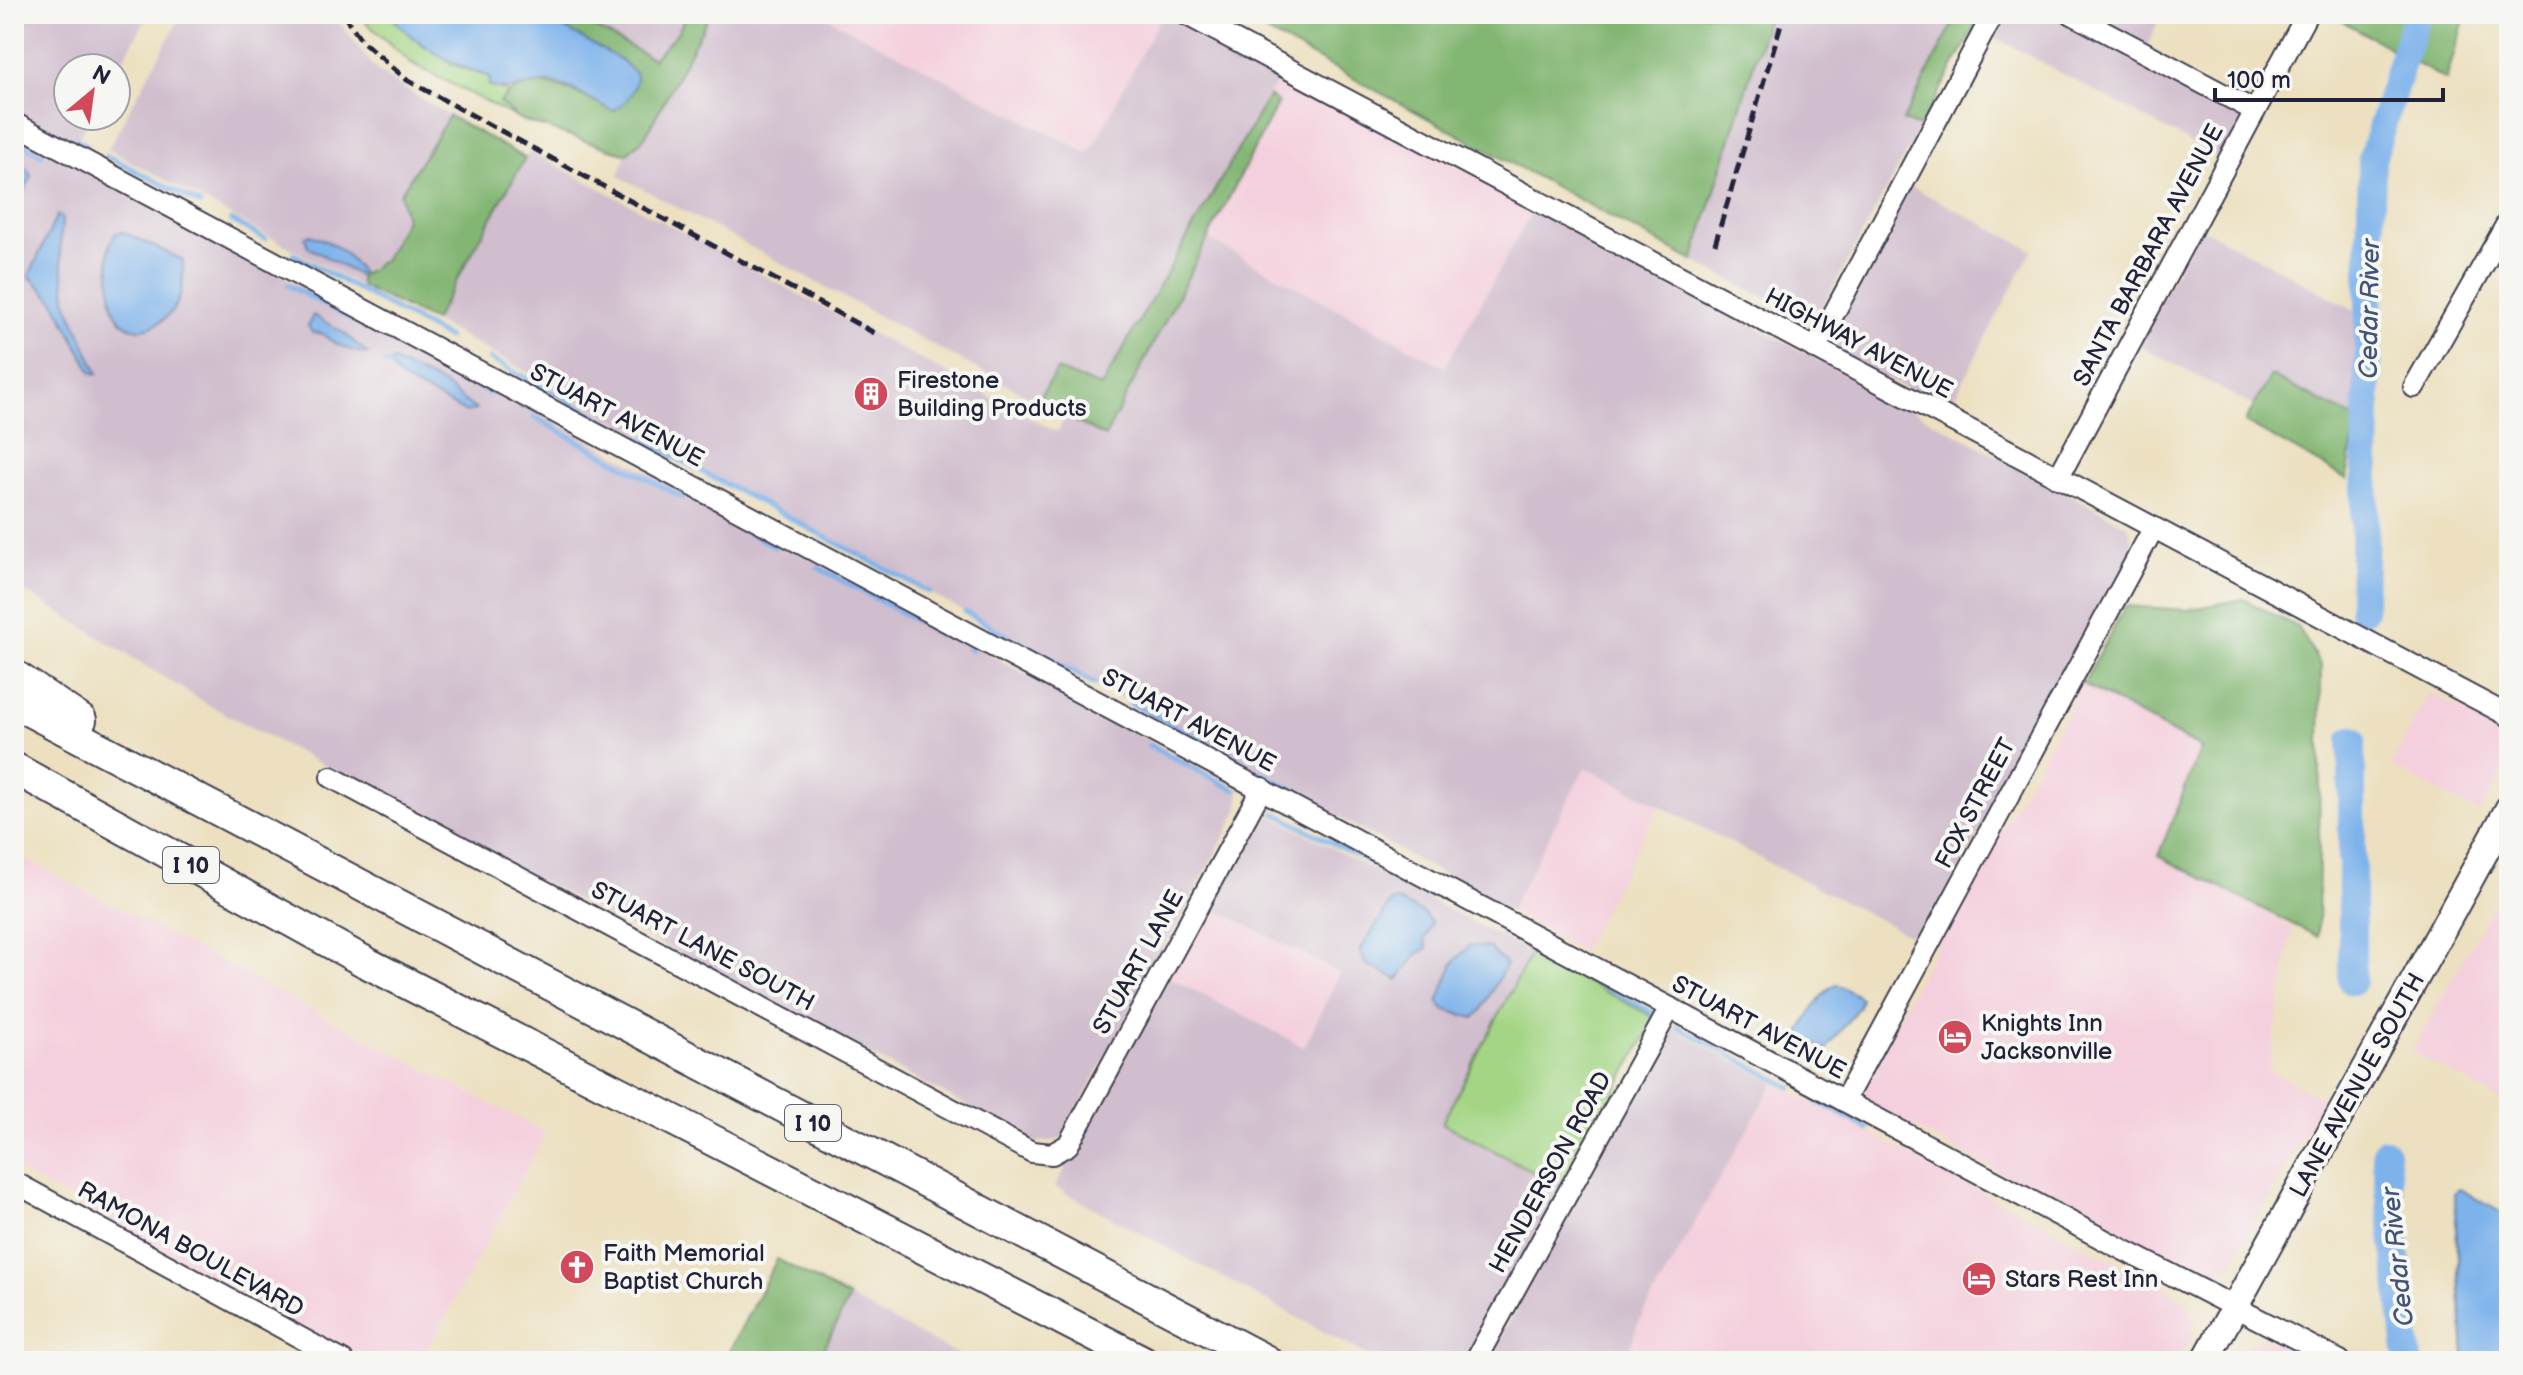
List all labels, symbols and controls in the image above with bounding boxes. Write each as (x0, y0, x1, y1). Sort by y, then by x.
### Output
north arrow (52, 52, 132, 132)
scale bar (2215, 52, 2443, 102)
text: N (87, 60, 115, 92)
text: 100 m (2227, 66, 2291, 95)
street label: SANTA BARBARA AVENUE (2067, 119, 2230, 391)
water label: Cedar River (2354, 237, 2387, 379)
street label: HIGHWAY AVENUE (1760, 282, 1958, 405)
street label: STUART AVENUE (525, 357, 709, 474)
place label: Firestone Building Products (897, 366, 1087, 423)
building icon: Firestone Building Products (852, 375, 890, 413)
street label: STUART AVENUE (1097, 662, 1281, 779)
street label: FOX STREET (1929, 733, 2022, 873)
road number: I 10 (163, 847, 219, 883)
street label: STUART LANE SOUTH (586, 875, 819, 1018)
street label: STUART LANE (1087, 885, 1190, 1039)
street label: LANE AVENUE SOUTH (2284, 968, 2431, 1202)
street label: STUART AVENUE (1667, 969, 1851, 1086)
place label: Knights Inn Jacksonville (1981, 1009, 2112, 1066)
hotel icon: Knights Inn Jacksonville (1936, 1018, 1974, 1056)
street label: HENDERSON ROAD (1483, 1066, 1618, 1278)
road number: I 10 (785, 1105, 841, 1141)
street label: RAMONA BOULEVARD (73, 1175, 309, 1324)
water label: Cedar River (2376, 1184, 2421, 1328)
place label: Faith Memorial Baptist Church (603, 1239, 765, 1296)
church icon: Faith Memorial Baptist Church (558, 1248, 596, 1286)
hotel icon: Stars Rest Inn (1960, 1260, 1998, 1298)
place label: Stars Rest Inn (2005, 1265, 2158, 1294)

